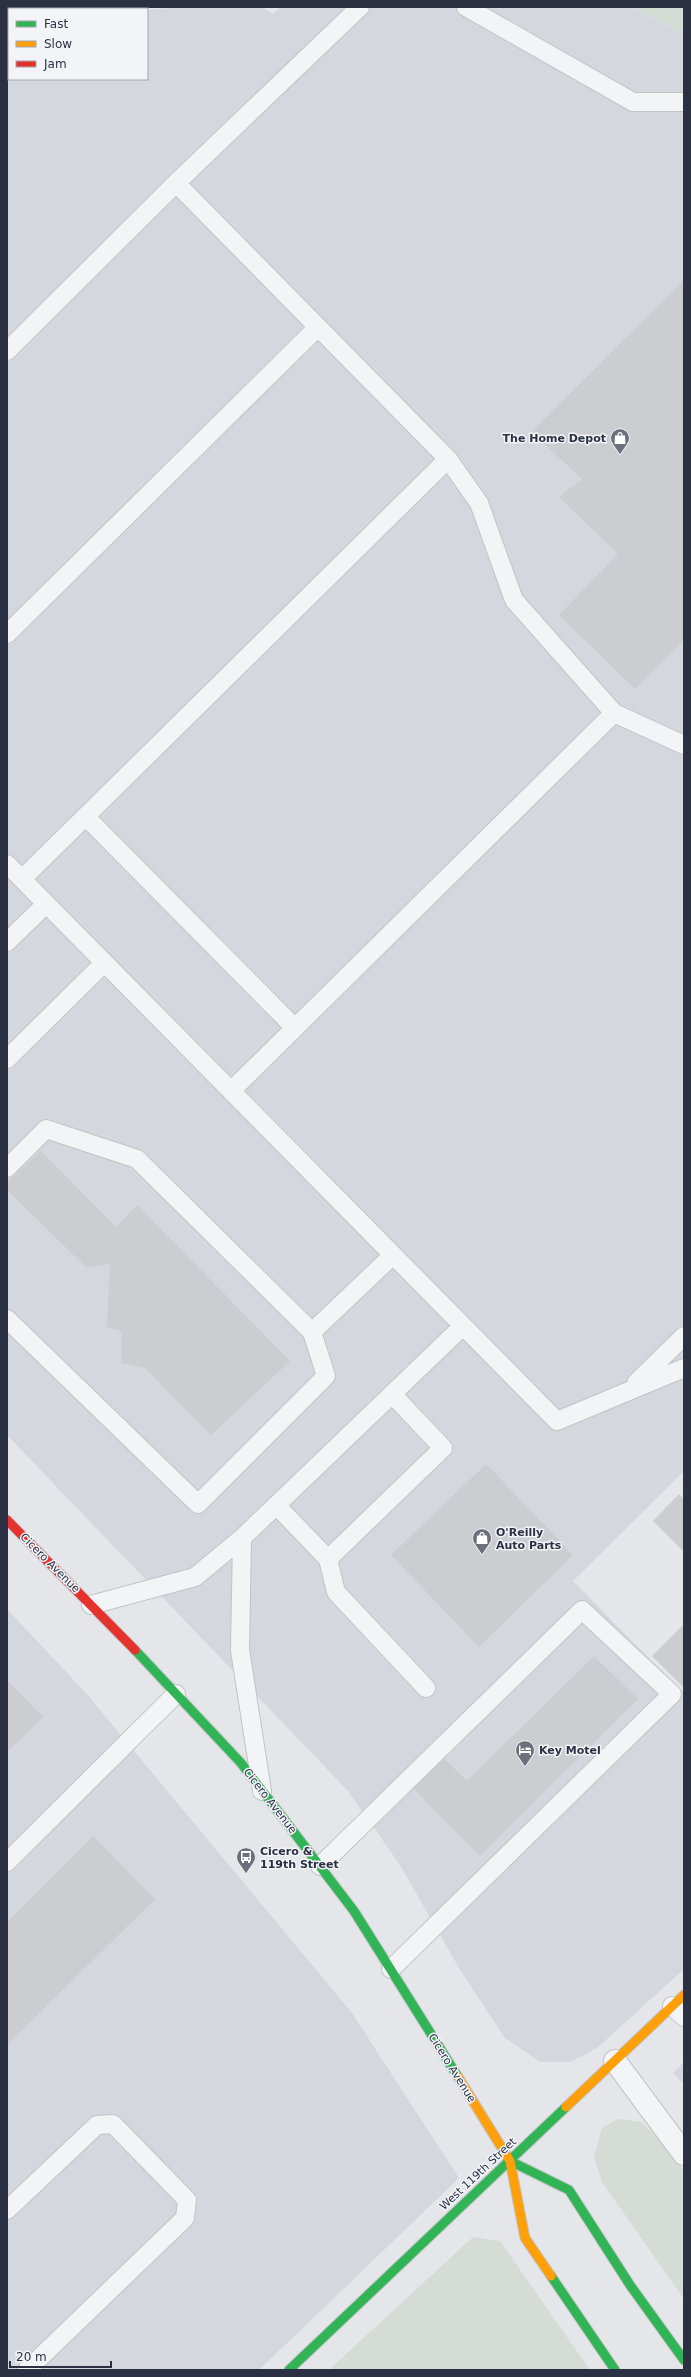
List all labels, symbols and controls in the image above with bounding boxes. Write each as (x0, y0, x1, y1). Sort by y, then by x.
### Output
legend (8, 8, 148, 80)
text: Fast (44, 17, 68, 31)
text: Slow (44, 37, 72, 51)
text: Jam (43, 57, 67, 71)
shop icon: The Home Depot (609, 427, 631, 455)
place label: The Home Depot (503, 432, 606, 445)
place label: O'Reilly Auto Parts (496, 1526, 562, 1552)
shop icon: O'Reilly Auto Parts (471, 1527, 493, 1555)
street label: Cicero Avenue (17, 1530, 83, 1596)
hotel icon: Key Motel (514, 1739, 536, 1767)
place label: Key Motel (539, 1744, 601, 1757)
street label: Cicero Avenue (241, 1766, 300, 1836)
place label: Cicero & 119th Street (260, 1845, 339, 1871)
bus stop icon: Cicero & 119th Street (235, 1846, 257, 1874)
street label: Cicero Avenue (426, 2031, 479, 2105)
street label: West 119th Street (437, 2135, 519, 2213)
scale bar (10, 2343, 111, 2369)
text: 20 m (16, 2350, 47, 2364)

